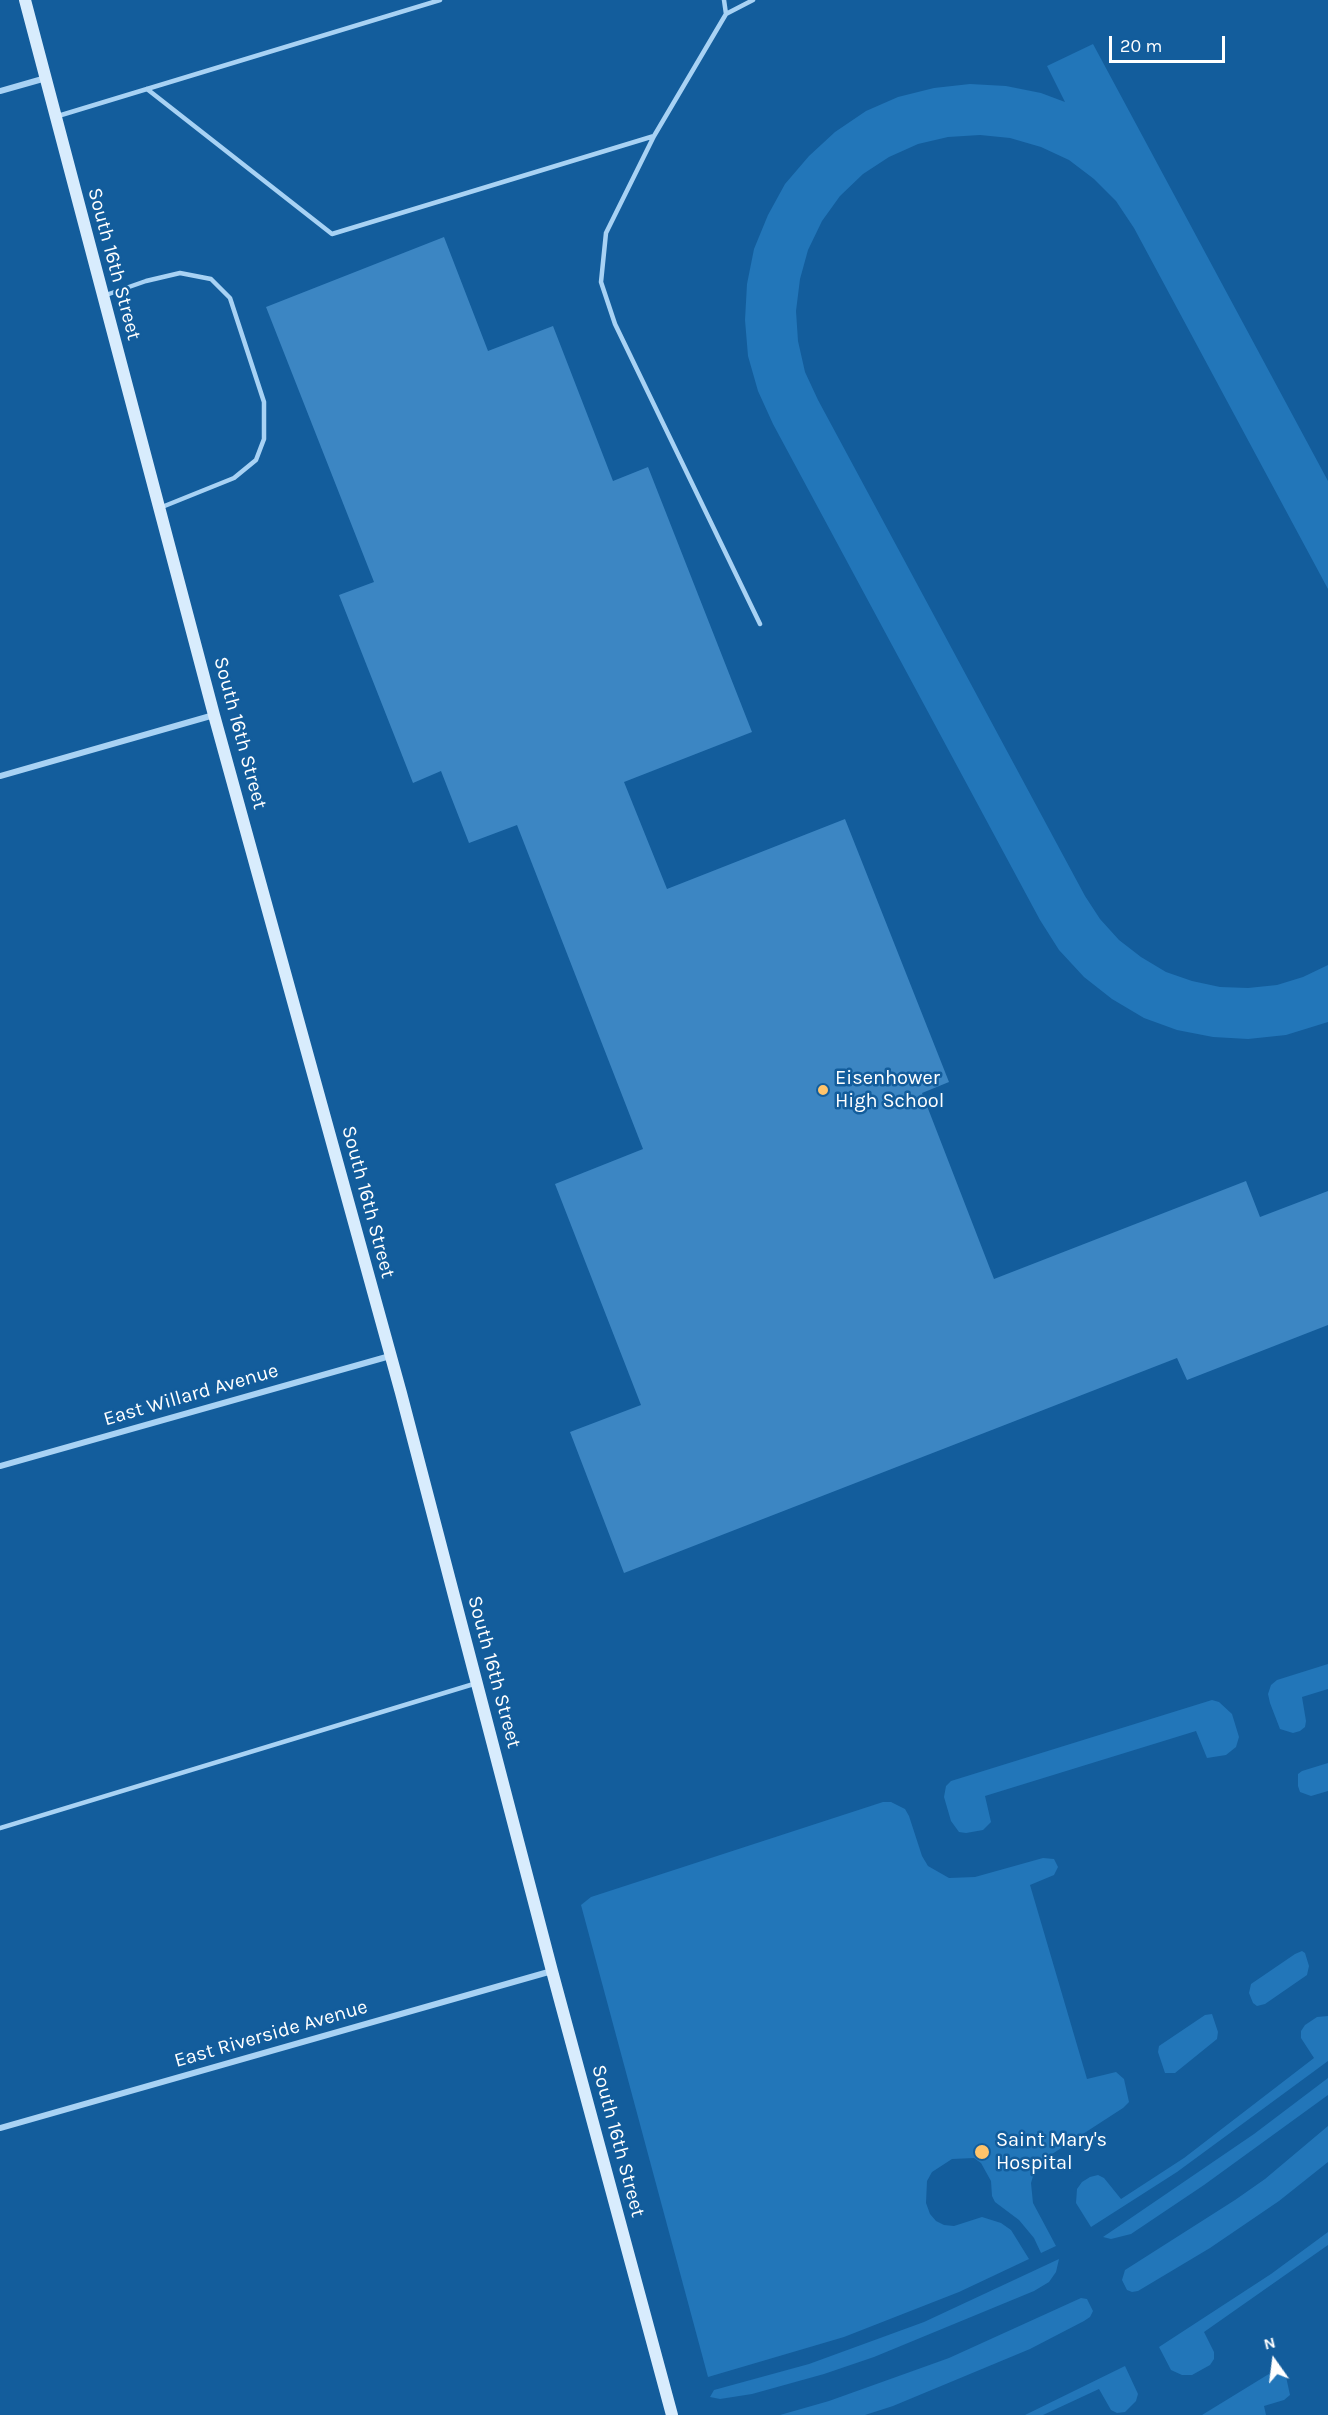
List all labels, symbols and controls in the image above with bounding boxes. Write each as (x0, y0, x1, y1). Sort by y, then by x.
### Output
scale bar (1112, 24, 1228, 62)
text: 20 m (1120, 35, 1162, 57)
street label: South 16th Street (82, 185, 146, 343)
street label: South 16th Street (208, 654, 272, 812)
place label: Eisenhower High School (835, 1066, 944, 1113)
marker: Eisenhower High School (816, 1083, 830, 1097)
street label: South 16th Street (336, 1123, 400, 1281)
street label: East Willard Avenue (101, 1359, 281, 1431)
street label: South 16th Street (462, 1593, 526, 1751)
street label: East Riverside Avenue (172, 1995, 370, 2073)
street label: South 16th Street (586, 2062, 650, 2220)
place label: Saint Mary's Hospital (996, 2128, 1107, 2175)
marker: Saint Mary's Hospital (973, 2143, 991, 2161)
north arrow (1244, 2331, 1304, 2391)
text: N (1262, 2332, 1277, 2354)

